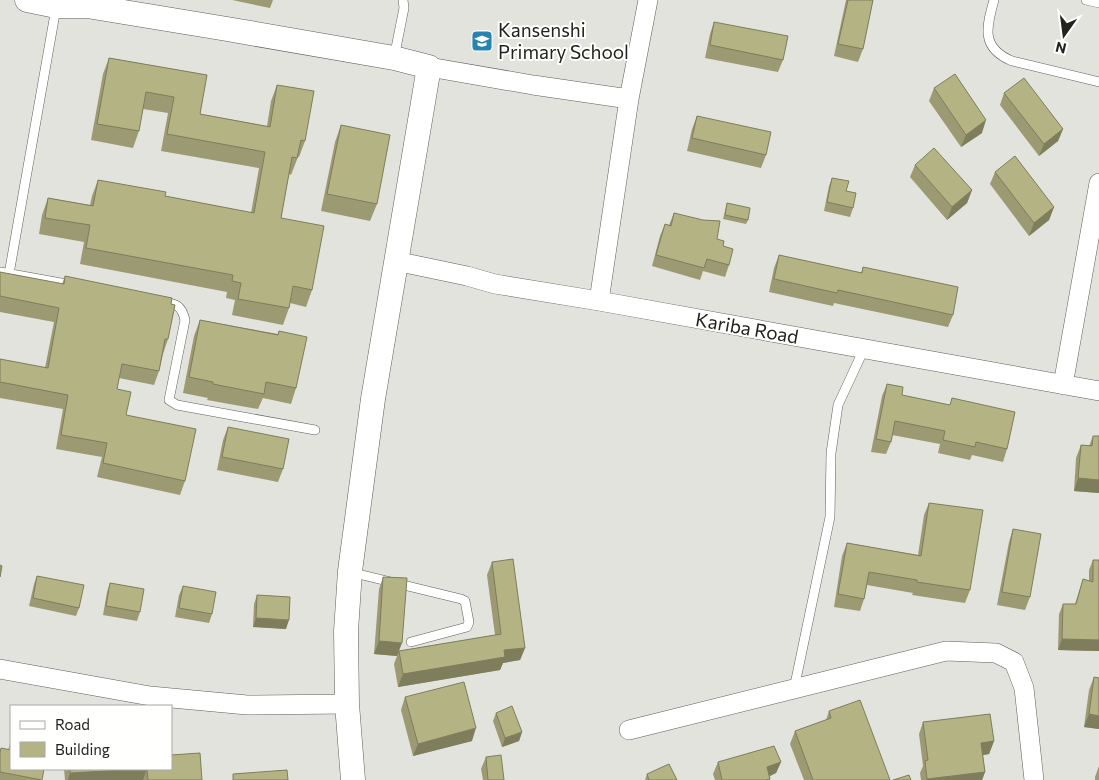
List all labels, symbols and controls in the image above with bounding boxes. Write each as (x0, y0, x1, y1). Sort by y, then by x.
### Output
north arrow (1039, 10, 1089, 60)
place label: Kansenshi Primary School (498, 18, 629, 63)
school or university icon: Kansenshi Primary School (470, 29, 494, 53)
text: N (1054, 39, 1068, 58)
street label: Kariba Road (694, 307, 800, 348)
legend (10, 705, 172, 770)
text: Road (55, 715, 90, 733)
text: Building (55, 740, 110, 758)

